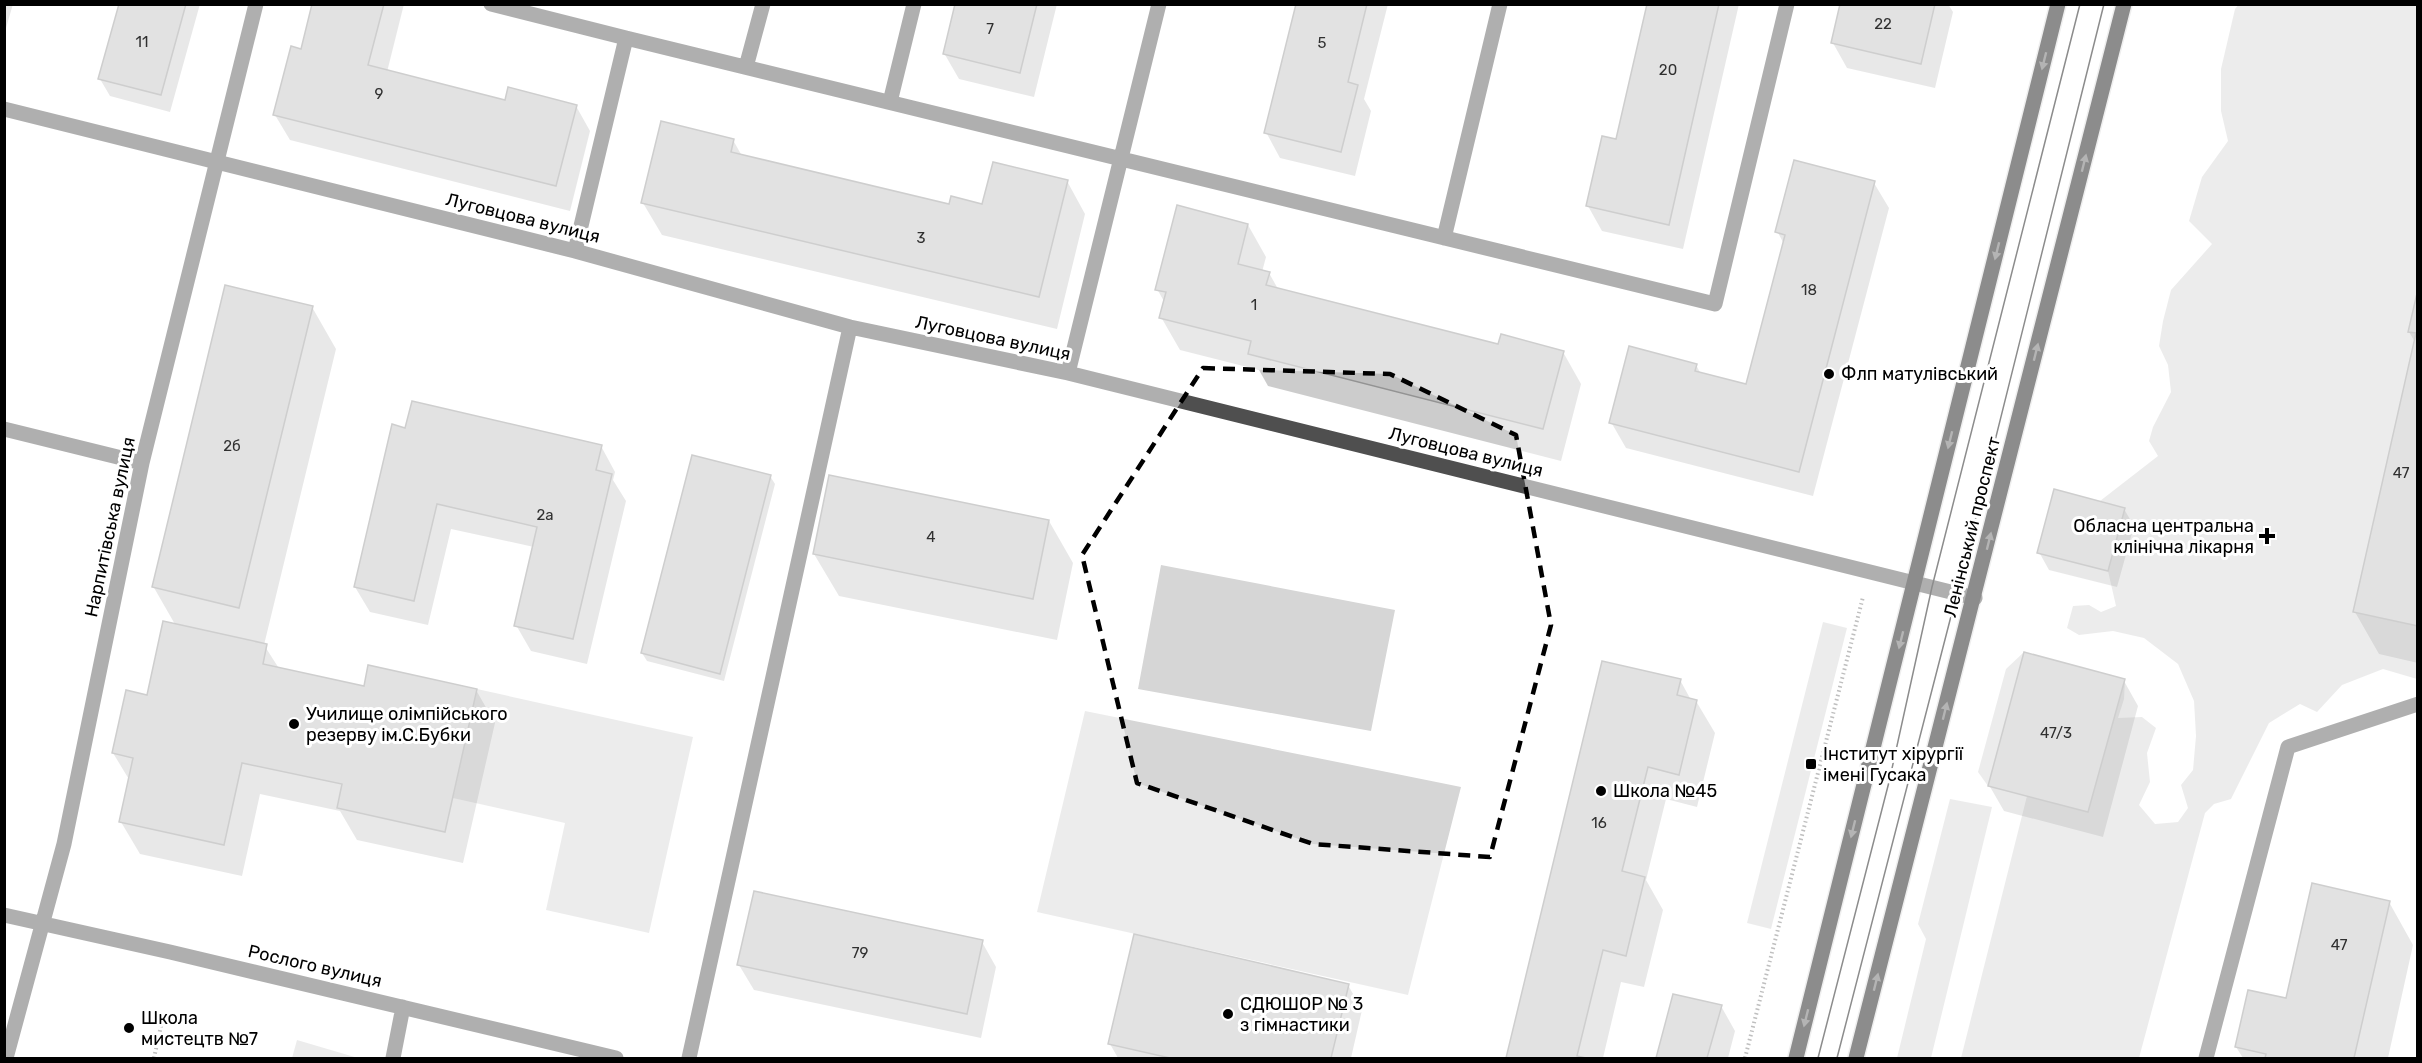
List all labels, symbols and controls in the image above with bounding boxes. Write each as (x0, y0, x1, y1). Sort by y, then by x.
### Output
house number: 22 (1874, 15, 1892, 33)
house number: 7 (986, 20, 994, 38)
house number: 11 (136, 33, 148, 51)
house number: 5 (1318, 34, 1327, 52)
one-way arrow (2039, 52, 2049, 70)
house number: 20 (1659, 61, 1677, 79)
house number: 9 (375, 85, 384, 103)
one-way arrow (2080, 154, 2089, 172)
street label: Луговцова вулиця (444, 188, 602, 248)
house number: 3 (916, 229, 926, 247)
one-way arrow (1992, 241, 2002, 260)
house number: 18 (1801, 281, 1817, 299)
house number: 1 (1251, 296, 1257, 314)
street label: Луговцова вулиця (913, 311, 1073, 365)
one-way arrow (2032, 343, 2042, 361)
place label: Флп матулівський (1841, 363, 1998, 385)
marker: Флп матулівський (1822, 367, 1836, 381)
street label: Луговцова вулиця (1387, 422, 1545, 482)
one-way arrow (1945, 431, 1955, 449)
street label: Ленінський проспект (1939, 434, 2005, 620)
street label: Нарпитівська вулиця (80, 435, 140, 619)
house number: 2б (223, 437, 241, 455)
house number: 47 (2393, 464, 2410, 482)
house number: 2а (536, 506, 554, 524)
place label: Обласна центральна клінічна лікарня (2073, 515, 2254, 558)
marker: Обласна центральна клінічна лікарня (2258, 527, 2276, 545)
house number: 4 (926, 528, 936, 546)
one-way arrow (1984, 532, 1994, 550)
one-way arrow (1895, 630, 1905, 649)
one-way arrow (1941, 702, 1951, 720)
place label: Училище олімпійського резерву ім.С.Бубки (306, 703, 508, 746)
marker: Училище олімпійського резерву ім.С.Бубки (287, 717, 301, 731)
house number: 47/3 (2040, 724, 2072, 742)
place label: Інститут хірургії імені Гусака (1823, 743, 1964, 786)
marker: Інститут хірургії імені Гусака (1804, 757, 1818, 771)
place label: Школа №45 (1613, 780, 1717, 802)
marker: Школа №45 (1594, 784, 1608, 798)
house number: 16 (1591, 814, 1607, 832)
one-way arrow (1848, 820, 1858, 838)
house number: 47 (2331, 936, 2348, 954)
street label: Рослого вулиця (246, 940, 384, 992)
house number: 79 (852, 944, 868, 962)
one-way arrow (1871, 972, 1881, 991)
place label: СДЮШОР № 3 з гімнастики (1240, 993, 1363, 1036)
place label: Школа мистецтв №7 (141, 1007, 258, 1050)
marker: СДЮШОР № 3 з гімнастики (1221, 1007, 1235, 1021)
one-way arrow (1801, 1009, 1811, 1027)
marker: Школа мистецтв №7 (122, 1021, 136, 1035)

